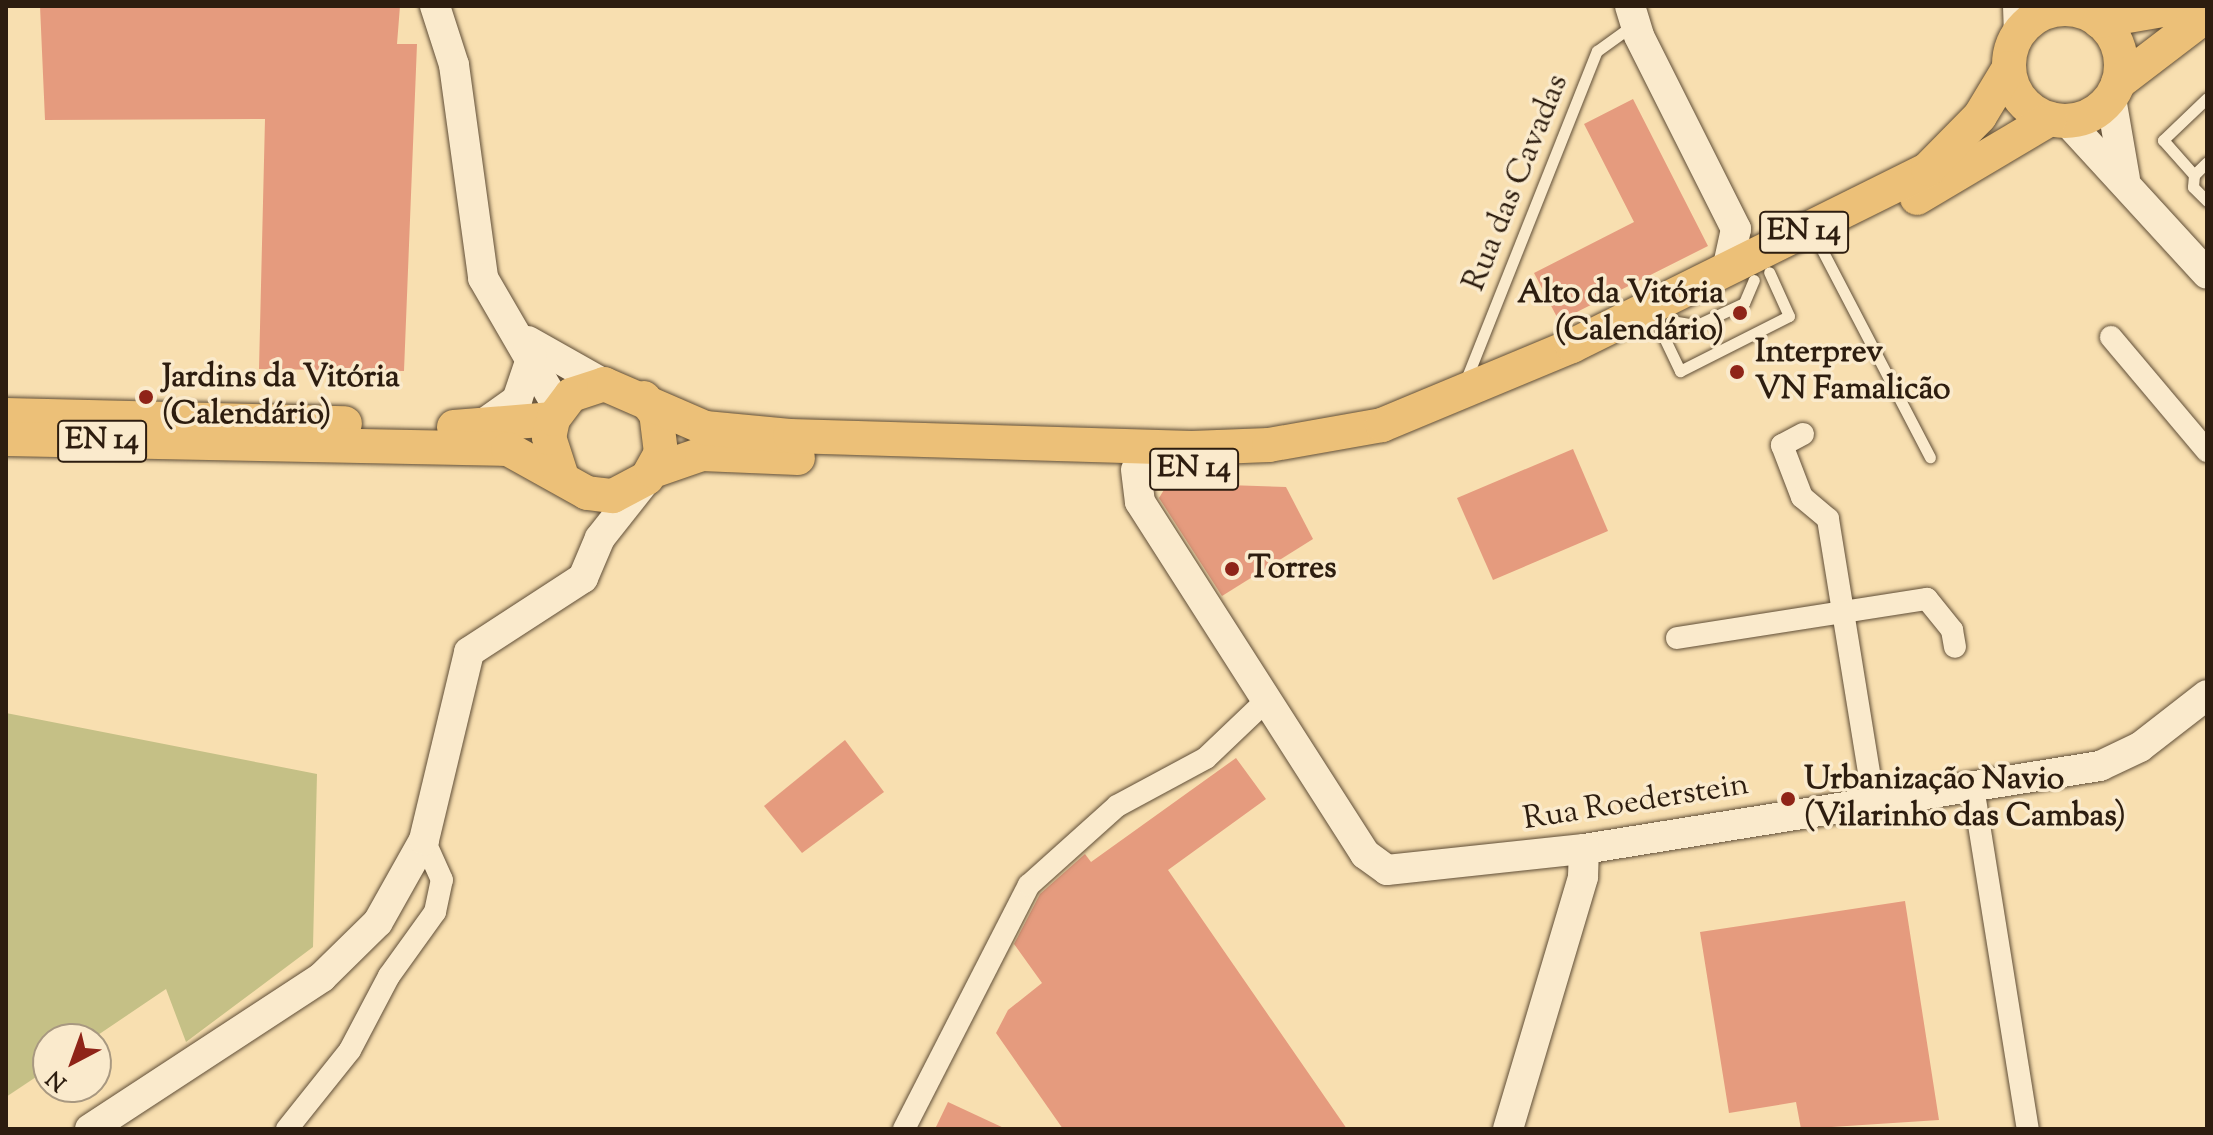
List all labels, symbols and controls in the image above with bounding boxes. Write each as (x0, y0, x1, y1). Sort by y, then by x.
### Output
street label: Rua das Cavadas (1456, 69, 1578, 297)
road number: EN 14 (1758, 206, 1850, 258)
place label: Alto da Vitória (Calendário) (1517, 276, 1724, 351)
marker: Alto da Vitória (Calendário) (1731, 304, 1749, 322)
place label: Interprev VN Famalicão (1755, 335, 1951, 410)
place label: Jardins da Vitória (Calendário) (162, 360, 400, 435)
marker: Interprev VN Famalicão (1726, 361, 1748, 383)
marker: Jardins da Vitória (Calendário) (137, 388, 155, 406)
road number: EN 14 (56, 415, 148, 467)
road number: EN 14 (1148, 443, 1240, 495)
place label: Torres (1248, 550, 1337, 588)
marker: Torres (1223, 560, 1241, 578)
place label: Urbanização Navio (Vilarinho das Cambas) (1804, 762, 2126, 837)
street label: Rua Roederstein (1521, 766, 1751, 840)
marker: Urbanização Navio (Vilarinho das Cambas) (1779, 790, 1797, 808)
north arrow (32, 1023, 112, 1103)
text: N (40, 1062, 75, 1097)

